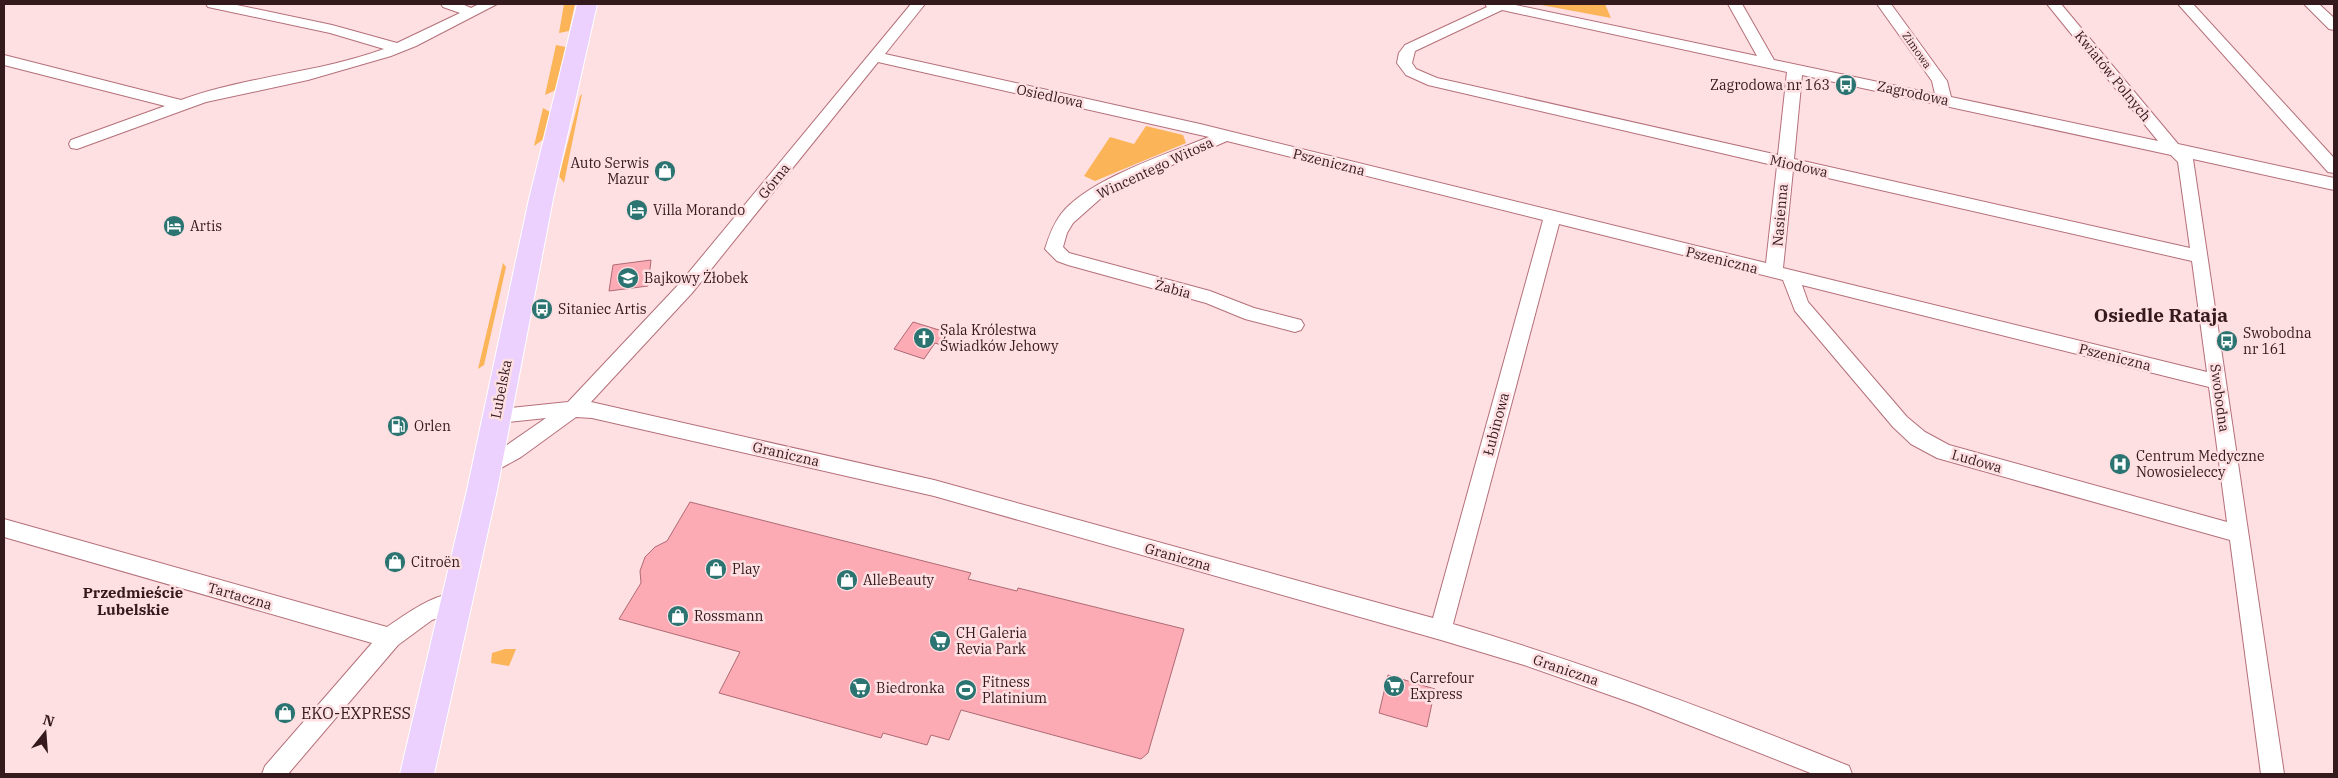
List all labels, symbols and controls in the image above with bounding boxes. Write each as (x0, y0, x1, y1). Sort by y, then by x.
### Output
street label: Kwiatów Polnych (2071, 27, 2155, 125)
street label: Zimowa (1899, 29, 1935, 71)
bus stop icon: Zagrodowa nr 163 (1834, 73, 1858, 97)
place label: Zagrodowa nr 163 (1710, 76, 1830, 94)
street label: Zagrodowa (1875, 77, 1951, 109)
street label: Osiedlowa (1015, 80, 1085, 112)
street label: Wincentego Witosa (1094, 133, 1216, 203)
street label: Pszeniczna (1291, 144, 1367, 180)
street label: Miodowa (1768, 151, 1830, 182)
place label: Auto Serwis Mazur (570, 154, 650, 188)
shop icon: Auto Serwis Mazur (653, 159, 677, 183)
street label: Górna (754, 159, 794, 203)
street label: Nasienna (1768, 183, 1792, 247)
hotel icon: Villa Morando (625, 198, 649, 222)
place label: Villa Morando (653, 201, 745, 219)
hotel icon: Artis (162, 214, 186, 238)
place label: Artis (190, 217, 222, 235)
street label: Pszeniczna (1684, 242, 1760, 278)
school or university icon: Bajkowy Żłobek (616, 266, 640, 290)
place label: Bajkowy Żłobek (644, 269, 749, 287)
street label: Żabia (1153, 276, 1193, 303)
bus stop icon: Sitaniec Artis (530, 297, 554, 321)
place label: Sitaniec Artis (558, 300, 647, 318)
district label: Osiedle Rataja (2094, 303, 2228, 327)
place label: Sala Królestwa Świadków Jehowy (940, 321, 1059, 355)
place label: Swobodna nr 161 (2243, 324, 2312, 358)
church icon: Sala Królestwa Świadków Jehowy (912, 326, 936, 350)
bus stop icon: Swobodna nr 161 (2215, 329, 2239, 353)
street label: Pszeniczna (2077, 339, 2153, 375)
street label: Lubelska (486, 358, 516, 420)
street label: Swobodna (2206, 363, 2234, 434)
street label: Łubinowa (1479, 390, 1513, 458)
fuel station icon: Orlen (386, 414, 410, 438)
place label: Orlen (414, 417, 451, 435)
street label: Graniczna (751, 438, 822, 471)
street label: Ludowa (1950, 445, 2005, 477)
place label: Centrum Medyczne Nowosieleccy (2136, 447, 2265, 481)
hospital icon: Centrum Medyczne Nowosieleccy (2108, 452, 2132, 476)
street label: Graniczna (1143, 539, 1214, 575)
shop icon: Citroën (383, 550, 407, 574)
place label: Citroën (411, 553, 460, 571)
shop icon: Play (704, 557, 728, 581)
place label: Play (732, 560, 760, 578)
shop icon: AlleBeauty (835, 568, 859, 592)
place label: AlleBeauty (863, 571, 935, 589)
street label: Tartaczna (206, 578, 275, 614)
district label: Przedmieście Lubelskie (83, 583, 183, 619)
shop icon: Rossmann (666, 604, 690, 628)
place label: Rossmann (694, 607, 764, 625)
place label: CH Galeria Revia Park (956, 624, 1028, 658)
supermarket icon: CH Galeria Revia Park (928, 629, 952, 653)
street label: Graniczna (1531, 650, 1602, 690)
place label: Carrefour Express (1410, 669, 1475, 703)
place label: Fitness Platinium (982, 673, 1047, 707)
supermarket icon: Carrefour Express (1382, 674, 1406, 698)
supermarket icon: Biedronka (848, 676, 872, 700)
sports icon: Fitness Platinium (954, 678, 978, 702)
place label: Biedronka (876, 679, 945, 697)
shop icon: EKO-EXPRESS (273, 701, 297, 725)
place label: EKO-EXPRESS (301, 703, 411, 723)
north arrow (20, 708, 70, 758)
text: N (41, 710, 57, 731)

